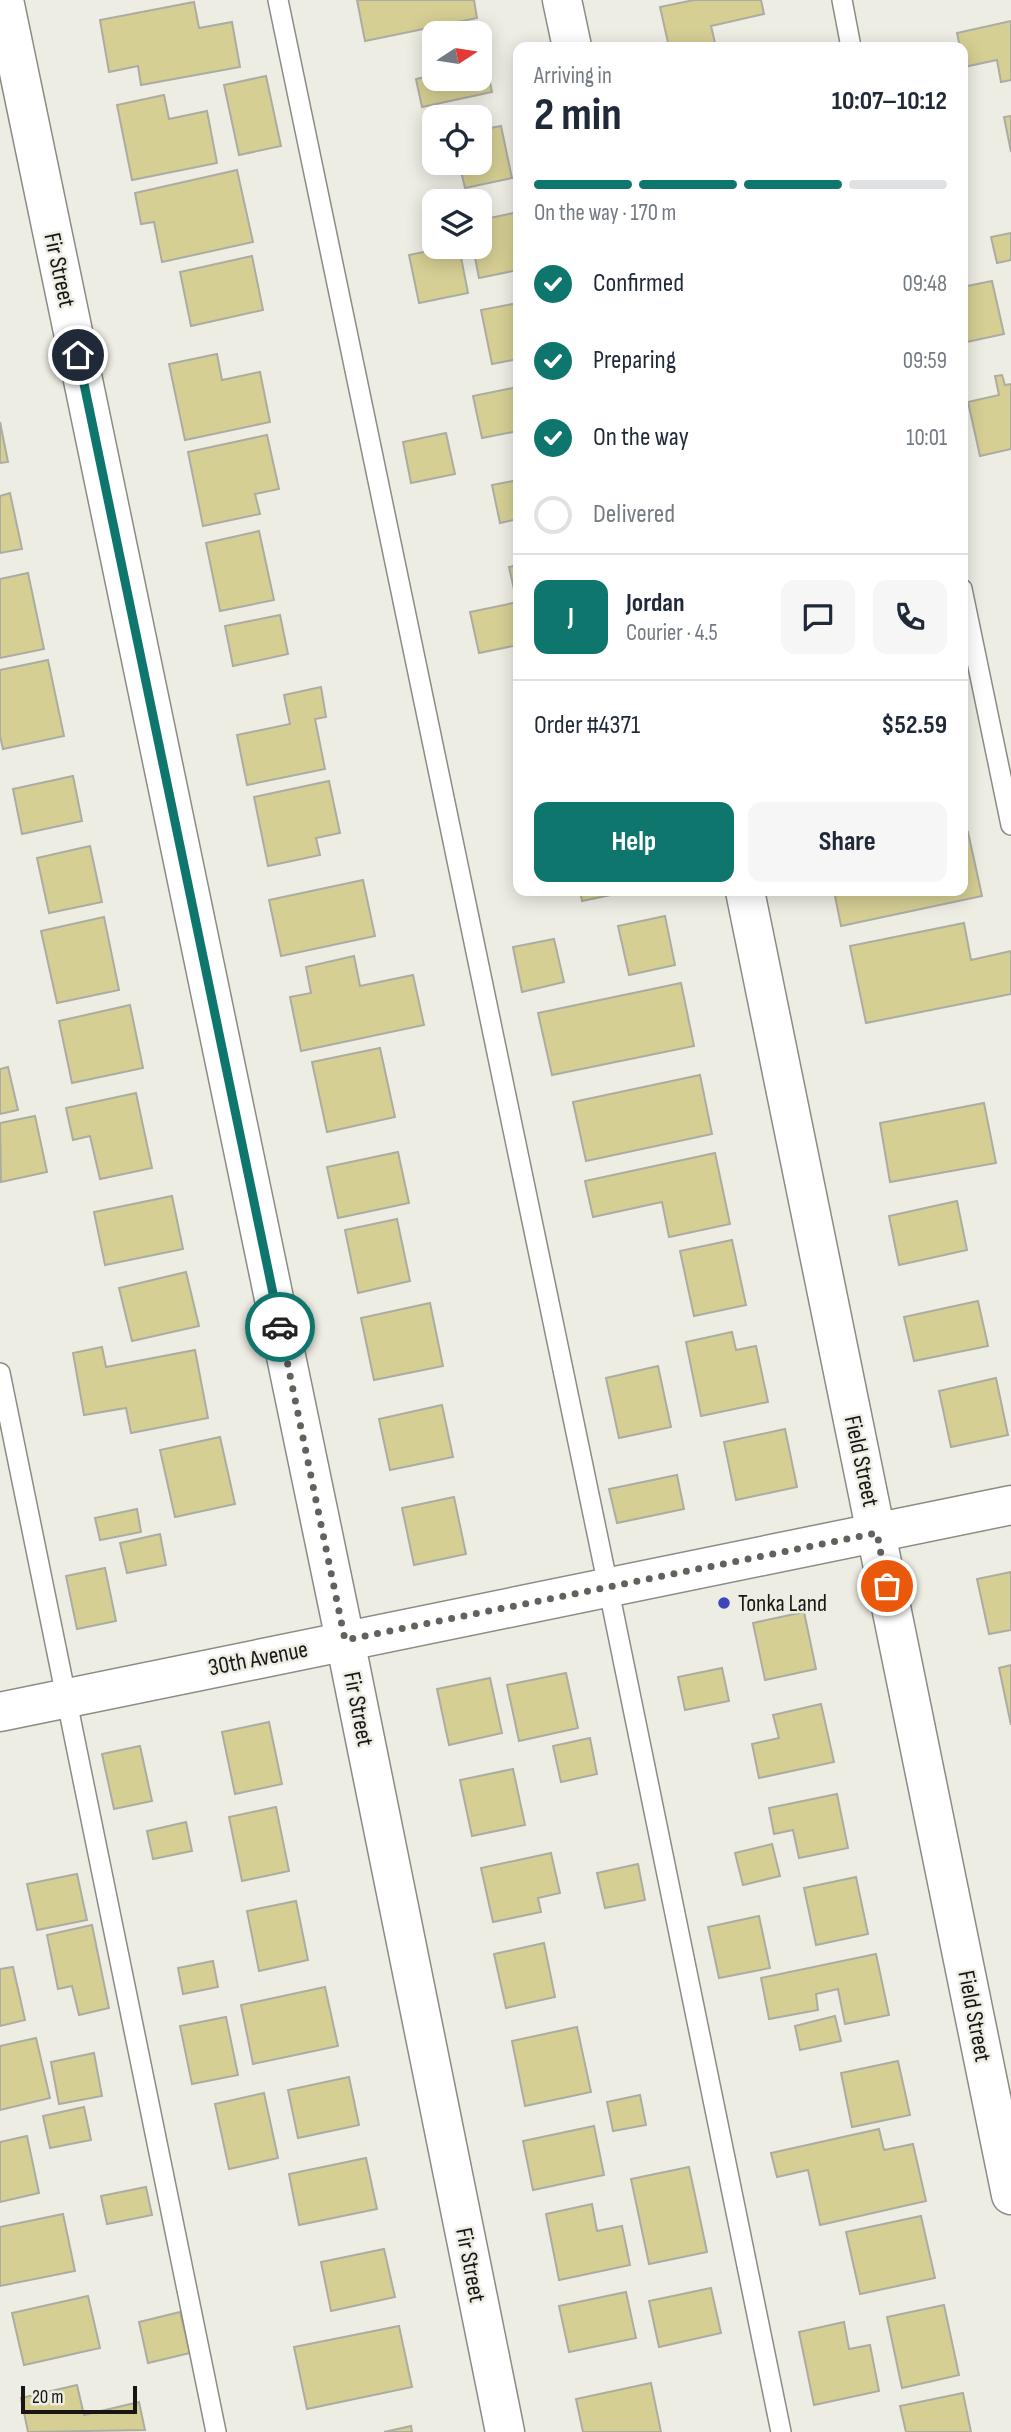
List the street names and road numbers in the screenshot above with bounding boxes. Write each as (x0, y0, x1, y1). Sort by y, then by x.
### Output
street label: Fir Street (38, 230, 82, 310)
street label: Field Street (838, 1413, 885, 1509)
street label: 30th Avenue (206, 1635, 310, 1682)
street label: Fir Street (337, 1669, 380, 1749)
street label: Field Street (951, 1968, 998, 2064)
street label: Fir Street (449, 2225, 492, 2305)

